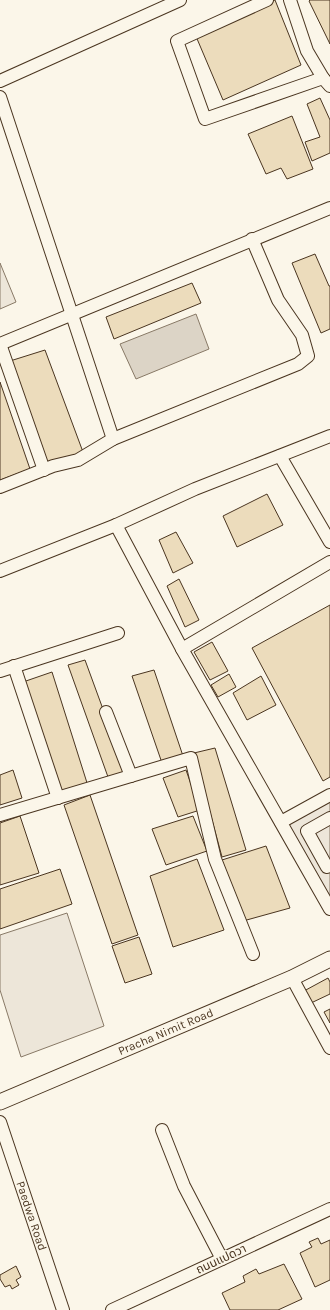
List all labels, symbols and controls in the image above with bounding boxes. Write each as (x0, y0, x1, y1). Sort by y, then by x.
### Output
street label: Pracha Nimit Road (116, 1005, 215, 1058)
street label: Paedwa Road (13, 1179, 50, 1252)
street label: ถนนแปดวา (194, 1241, 248, 1277)

